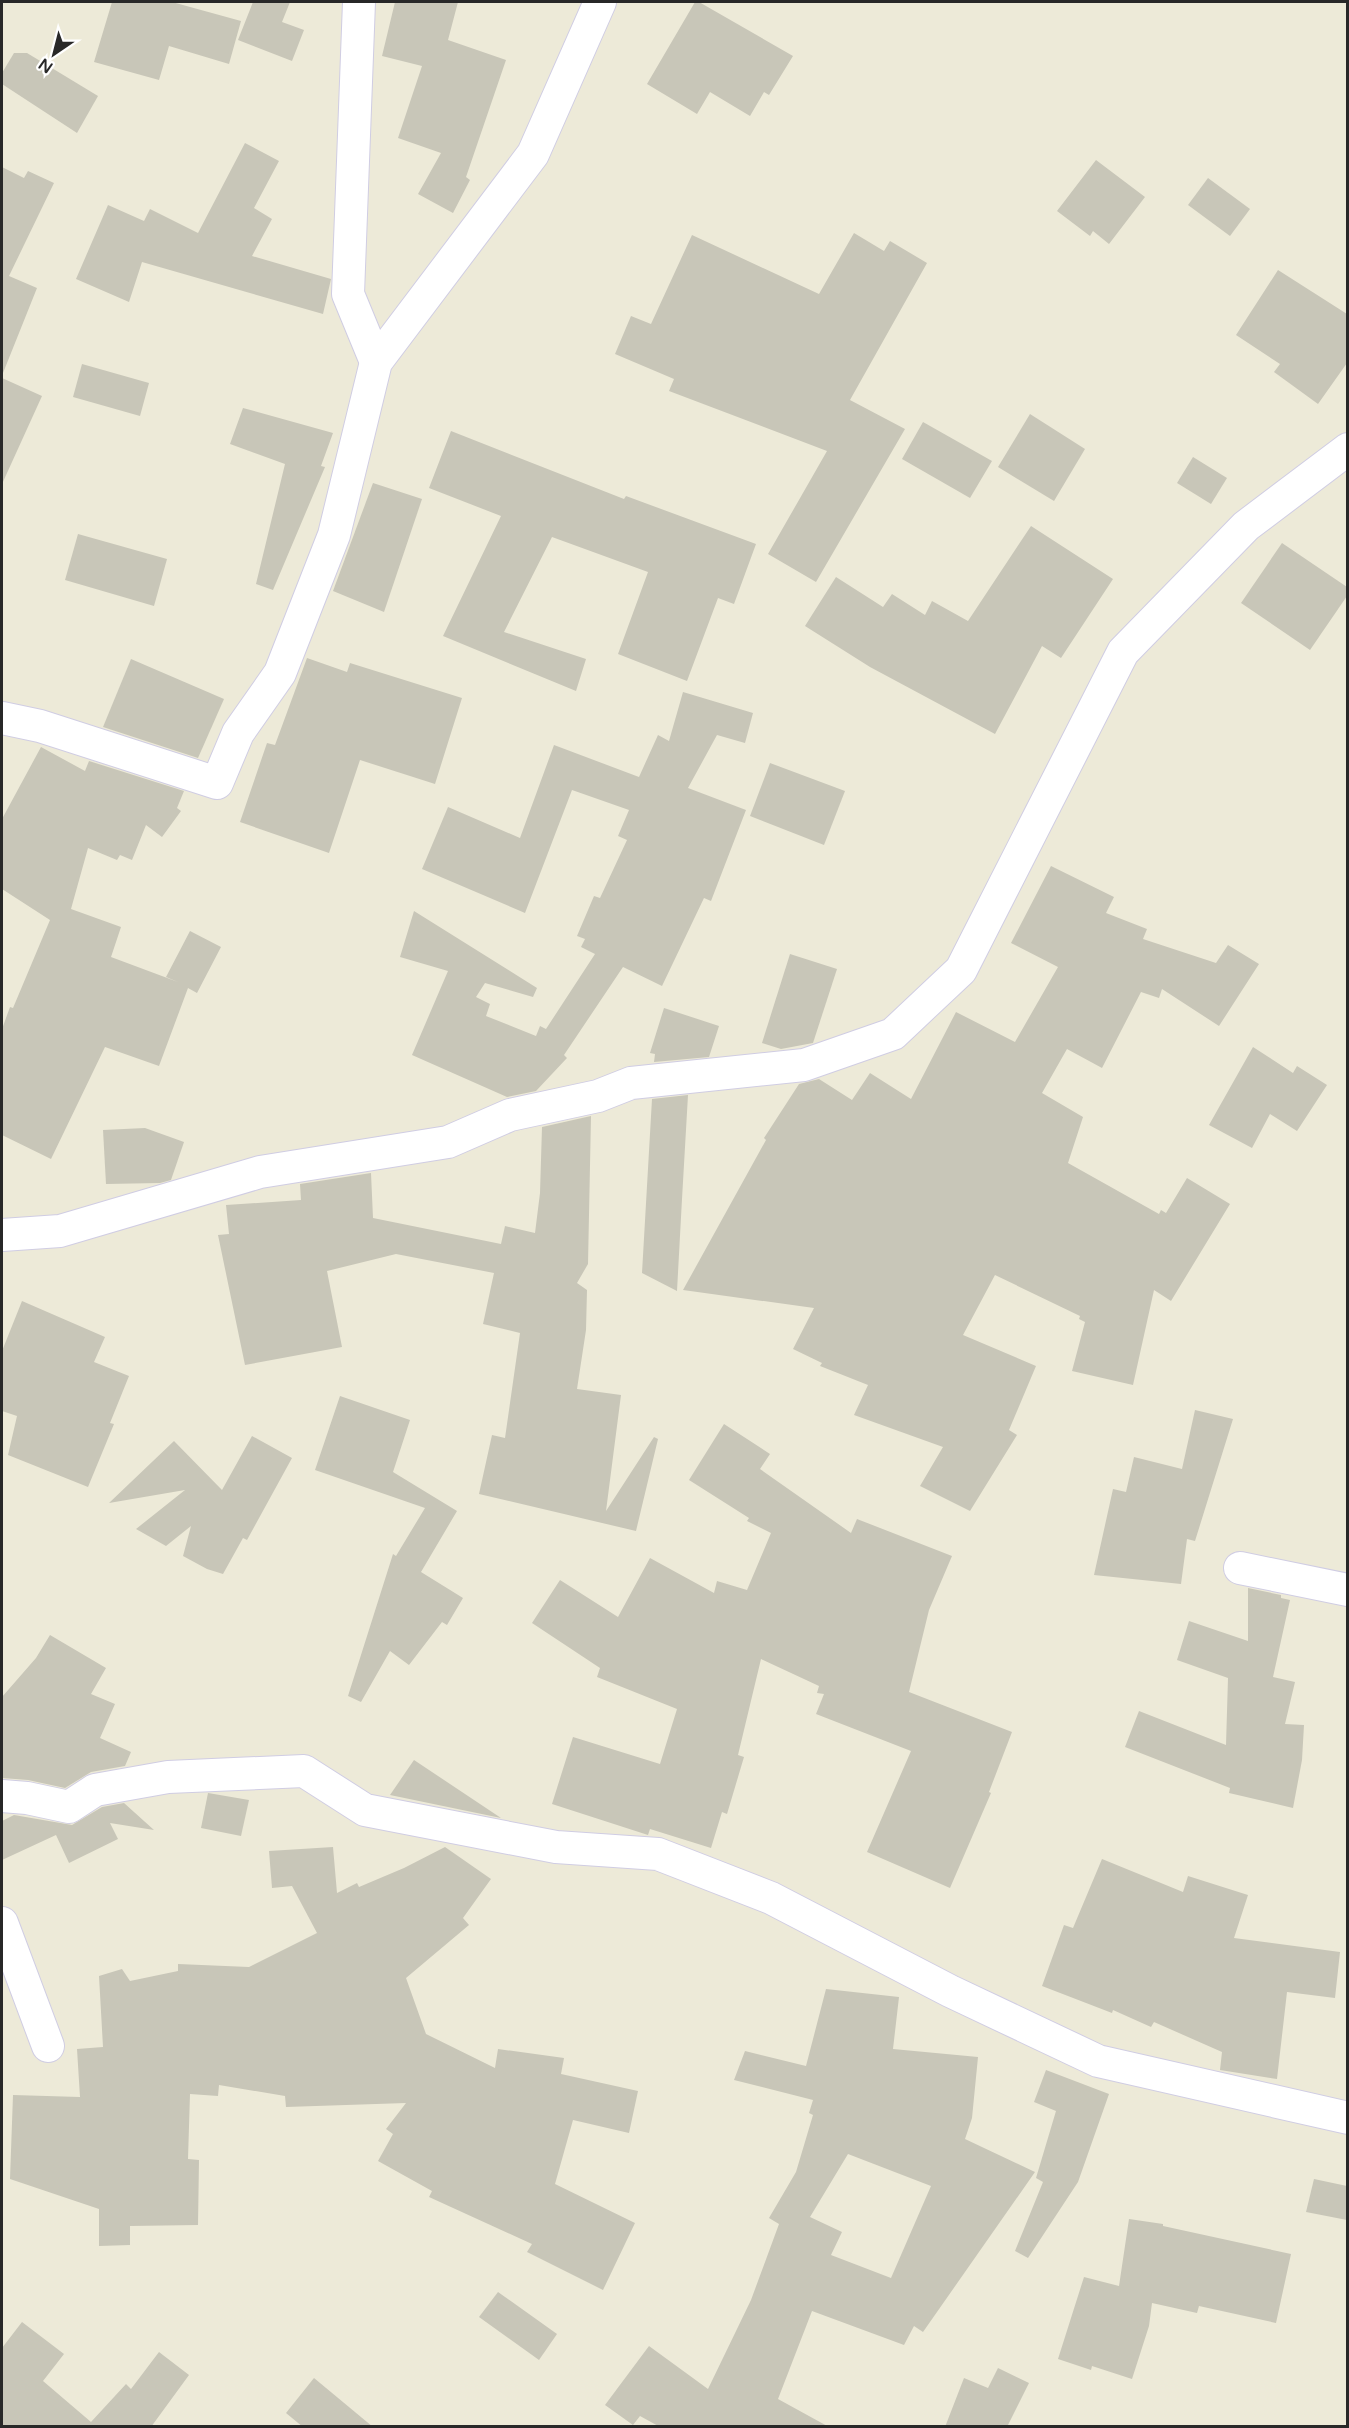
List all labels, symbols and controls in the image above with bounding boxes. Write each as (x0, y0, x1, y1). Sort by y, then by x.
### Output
north arrow (24, 24, 84, 84)
text: N (35, 54, 57, 77)

